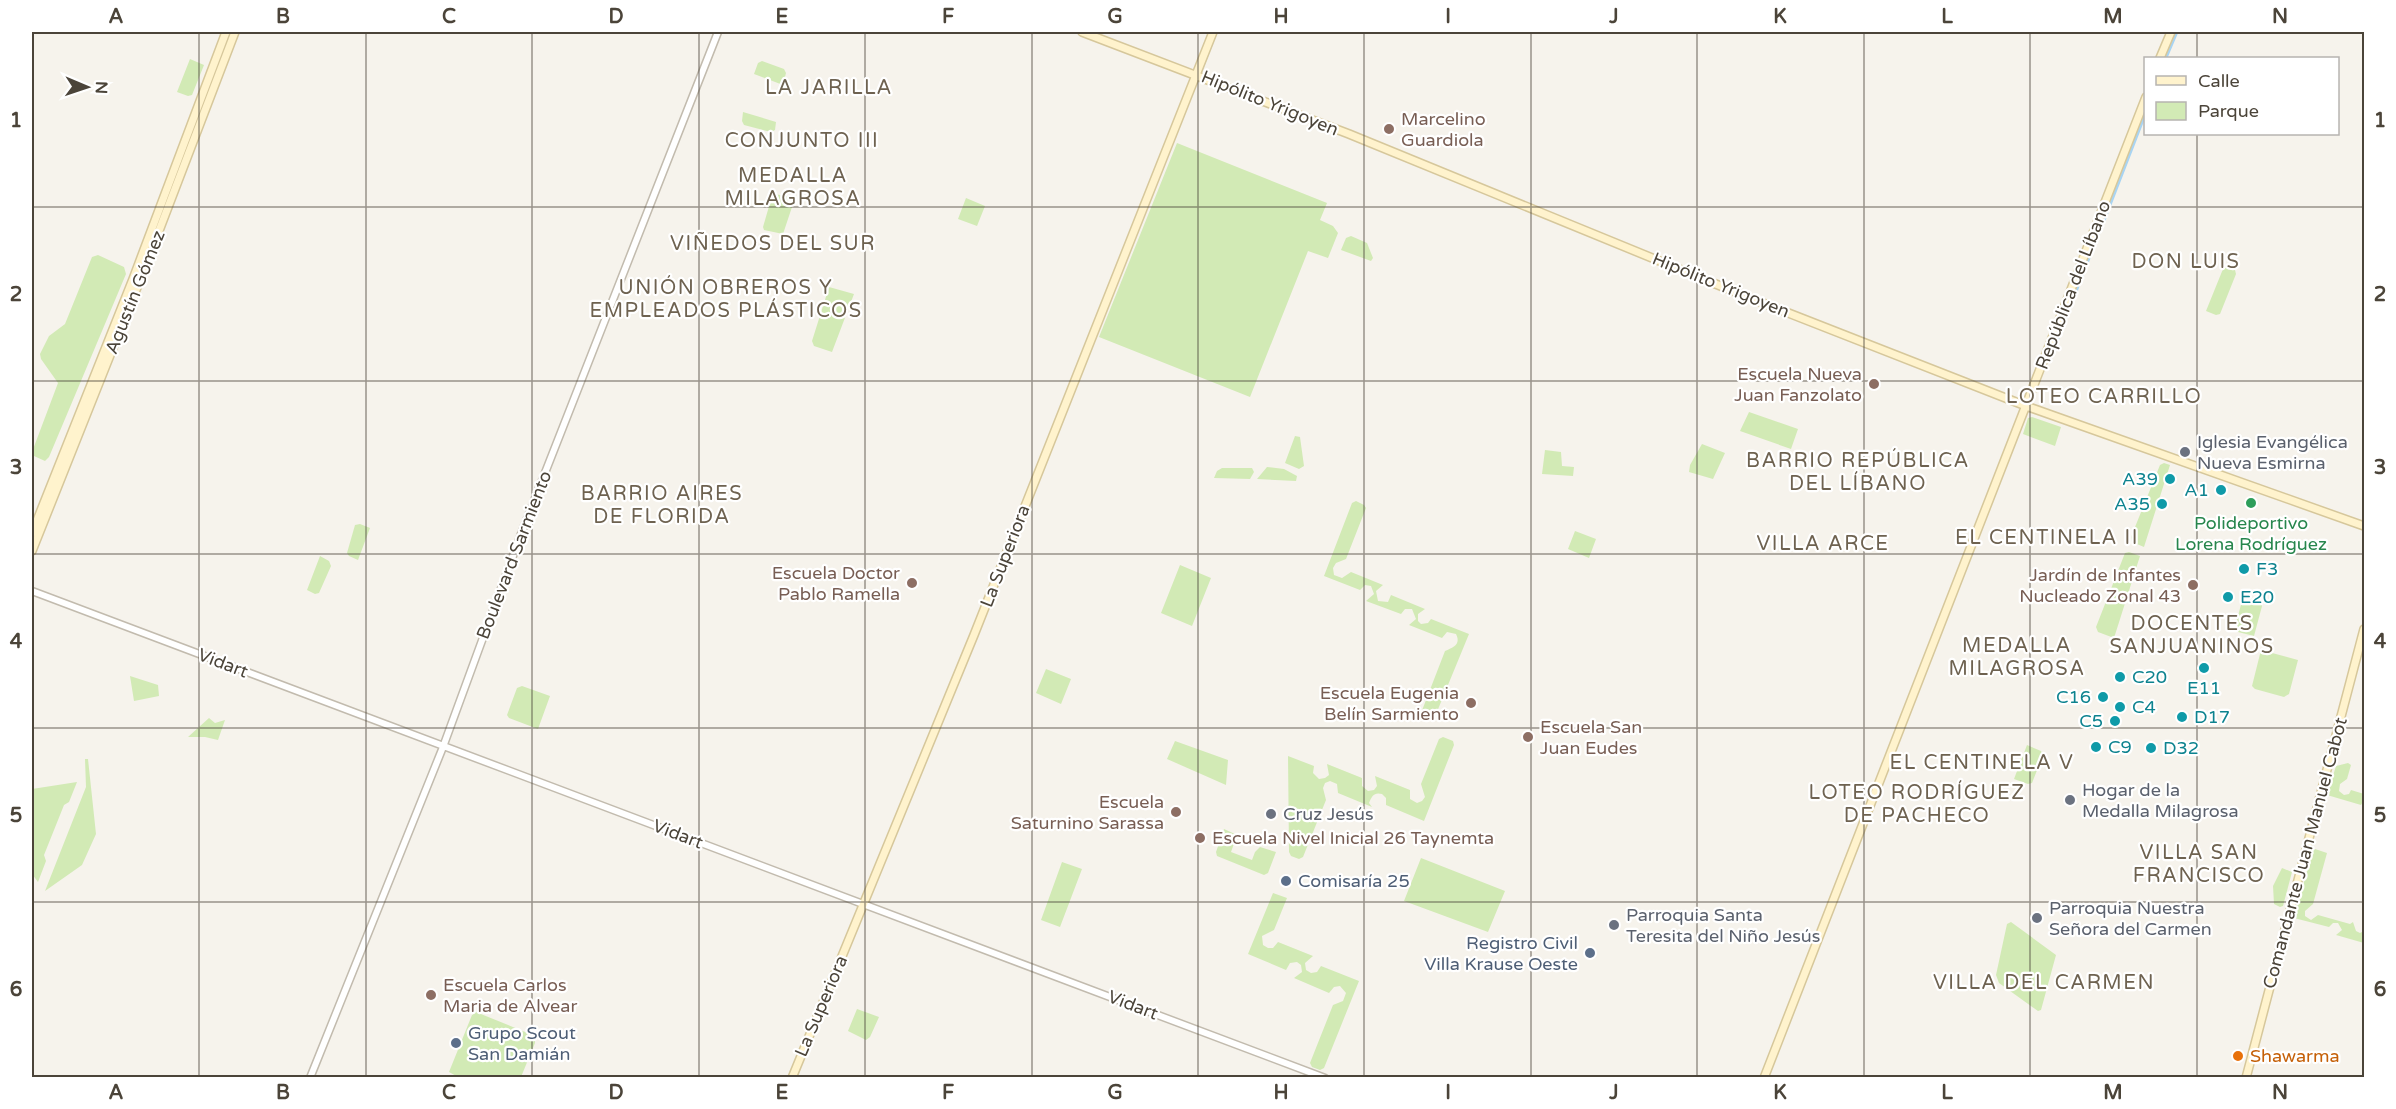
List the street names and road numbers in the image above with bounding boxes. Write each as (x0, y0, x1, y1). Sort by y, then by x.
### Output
street label: Hipólito Yrigoyen (1198, 65, 1342, 141)
street label: República del Líbano (2031, 197, 2115, 372)
street label: Agustín Gómez (100, 227, 170, 357)
street label: Hipólito Yrigoyen (1649, 247, 1793, 323)
street label: Boulevard Sarmiento (472, 468, 556, 642)
street label: La Superiora (975, 502, 1035, 610)
street label: Vidart (195, 643, 251, 683)
street label: Comandante Juan Manuel Cabot (2258, 715, 2352, 991)
street label: Vidart (650, 814, 706, 854)
street label: La Superiora (790, 952, 852, 1060)
street label: Vidart (1105, 985, 1161, 1025)

